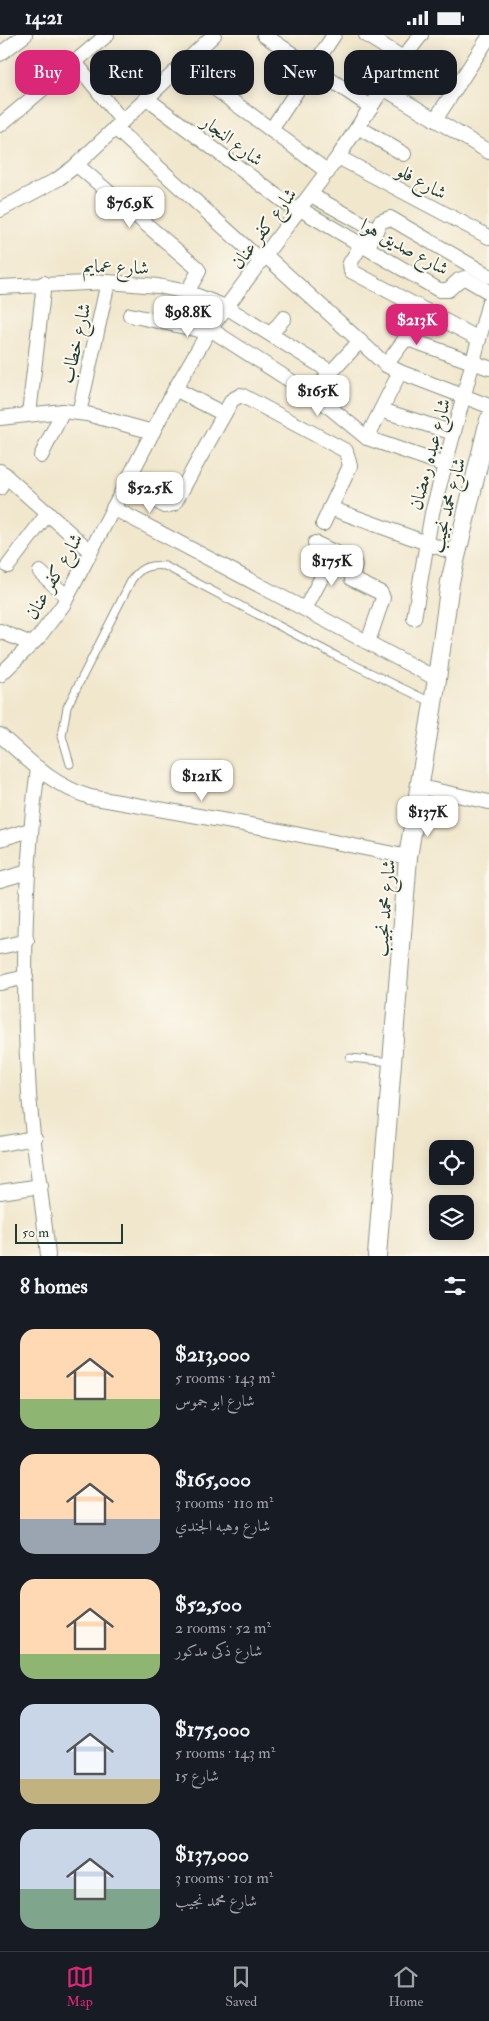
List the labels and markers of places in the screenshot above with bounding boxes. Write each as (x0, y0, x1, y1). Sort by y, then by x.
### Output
pin: $76.9K (89, 187, 171, 229)
pin: $98.8K (147, 295, 229, 338)
pin: $213K (382, 303, 452, 346)
pin: $165K (283, 375, 353, 417)
pin: $52.5K (109, 471, 191, 514)
pin: $175K (297, 545, 367, 587)
pin: $121K (167, 759, 237, 802)
pin: $137K (393, 795, 463, 838)

